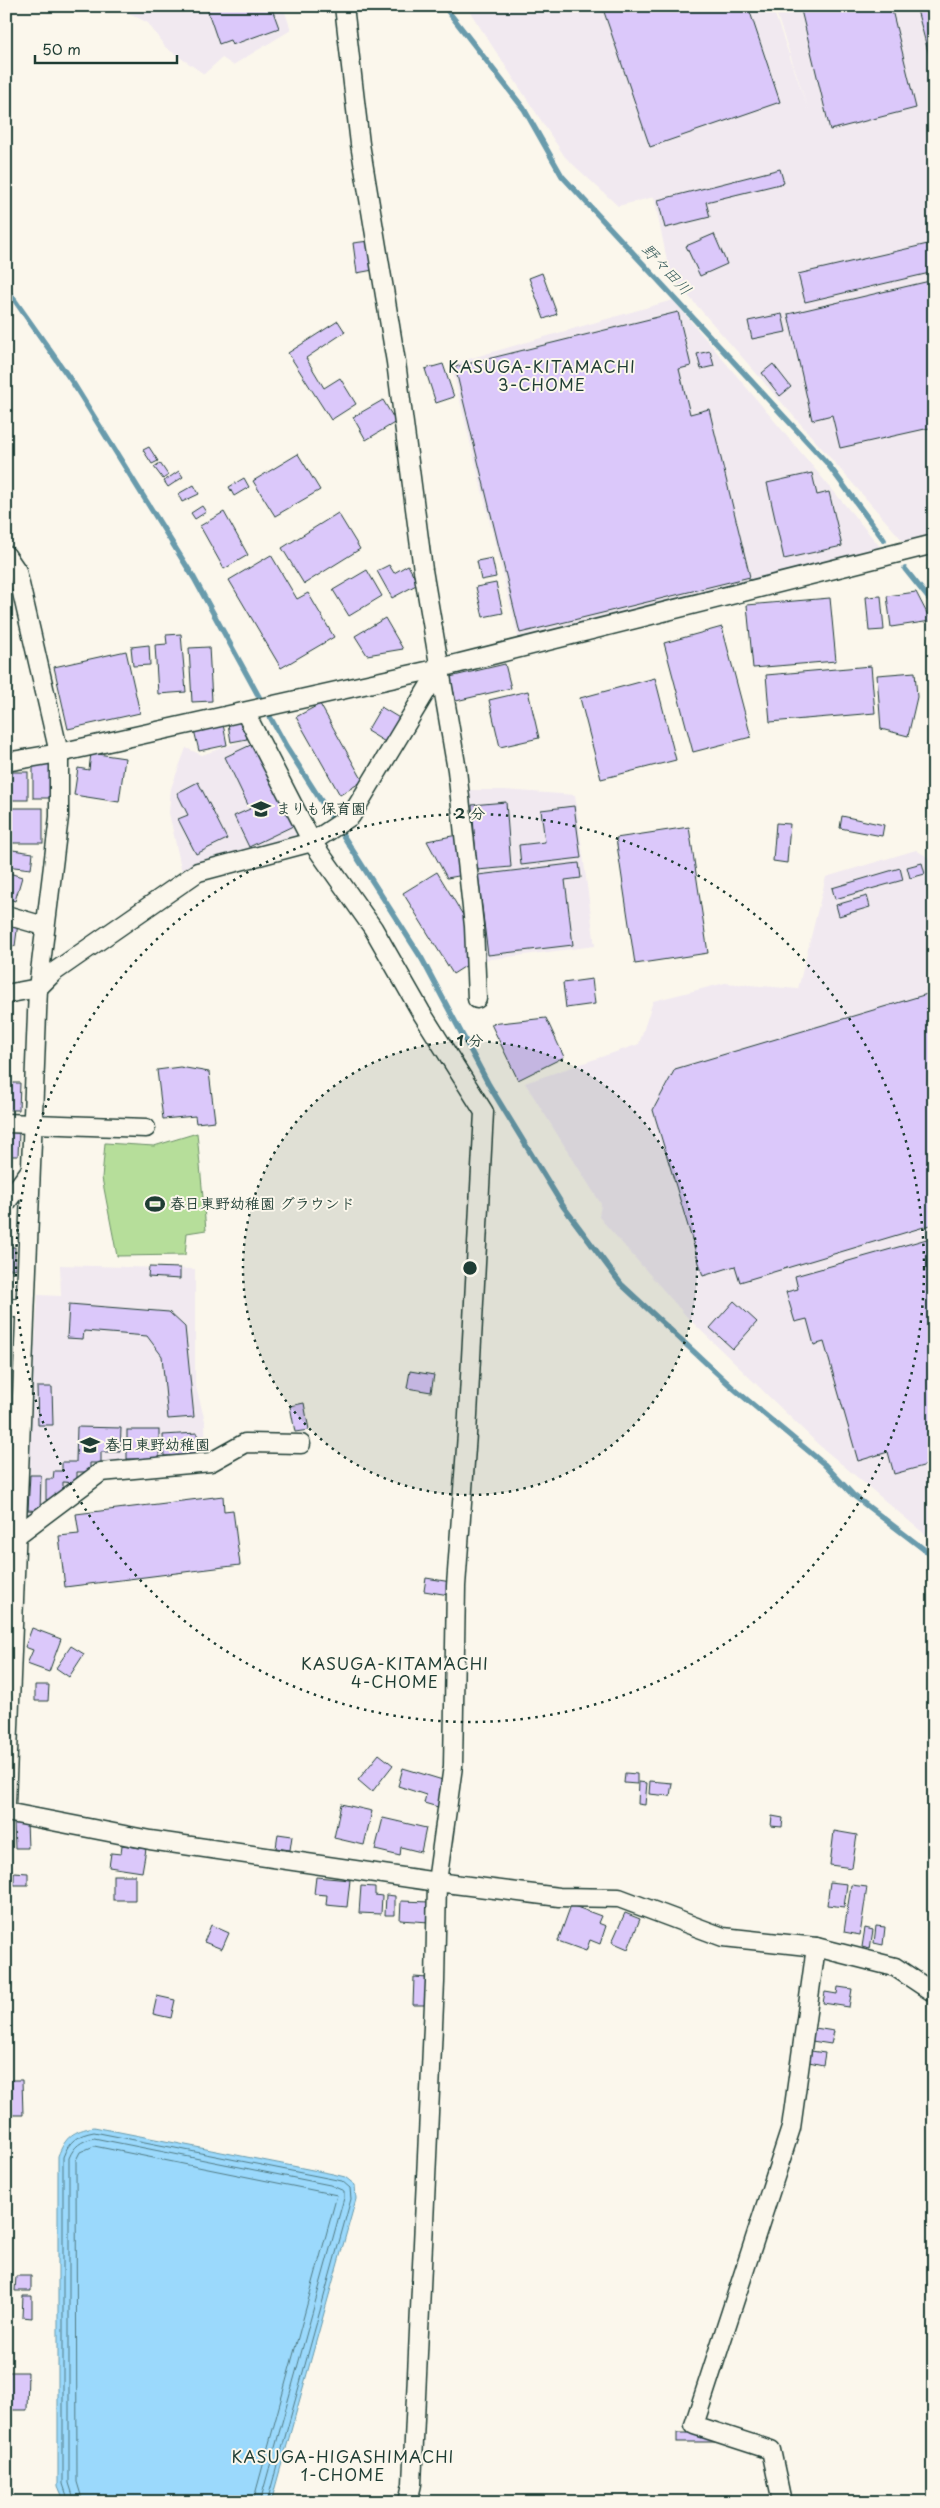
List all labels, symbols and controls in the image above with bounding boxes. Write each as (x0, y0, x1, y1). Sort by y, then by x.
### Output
scale bar (35, 32, 178, 64)
text: 50 m (42, 37, 81, 60)
water label: 野々田川 (637, 237, 698, 300)
district label: KASUGA-KITAMACHI 3-CHOME (448, 354, 636, 396)
place label: まりも保育園 (276, 796, 366, 819)
school or university icon: まりも保育園 (250, 798, 272, 820)
text: 2 分 (455, 801, 485, 824)
text: 1 分 (457, 1028, 484, 1051)
place label: 春日東野幼稚園 グラウンド (170, 1191, 355, 1214)
sports icon: 春日東野幼稚園 グラウンド (144, 1193, 166, 1215)
centre of rings (461, 1259, 479, 1277)
place label: 春日東野幼稚園 (105, 1432, 210, 1455)
school or university icon: 春日東野幼稚園 (79, 1434, 101, 1456)
district label: KASUGA-KITAMACHI 4-CHOME (301, 1651, 489, 1693)
district label: KASUGA-HIGASHIMACHI 1-CHOME (232, 2444, 454, 2486)

